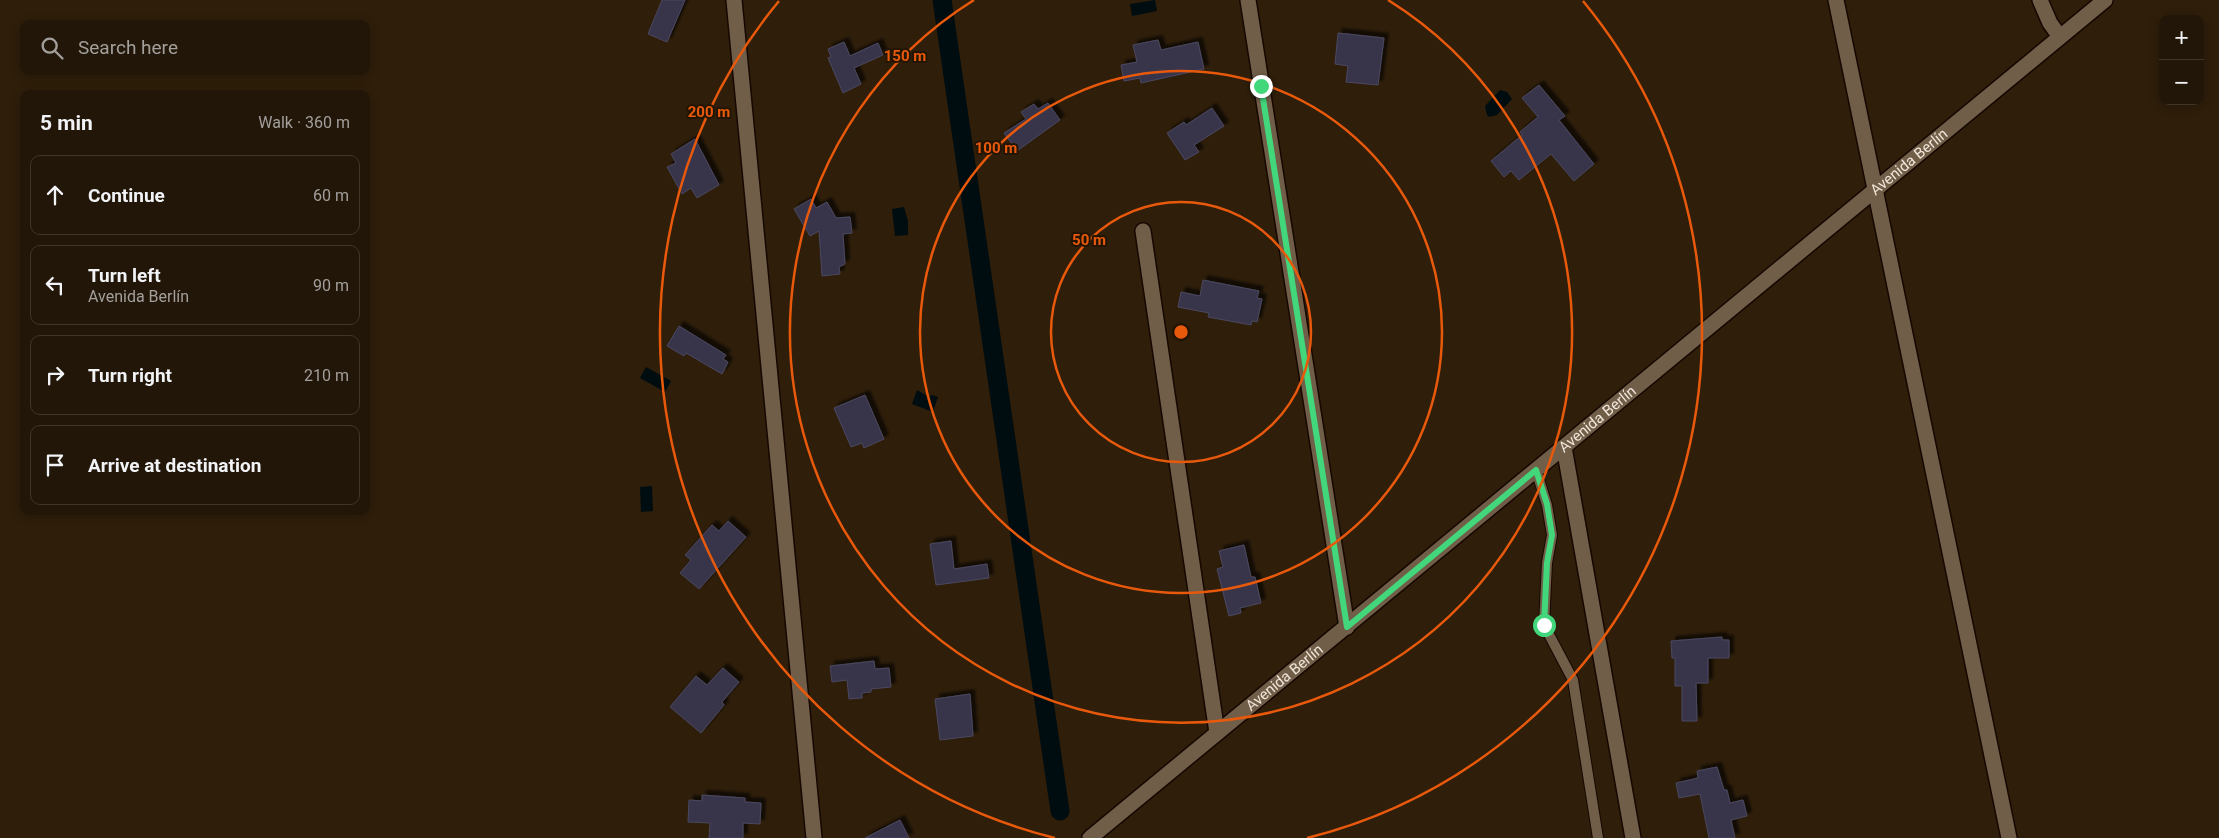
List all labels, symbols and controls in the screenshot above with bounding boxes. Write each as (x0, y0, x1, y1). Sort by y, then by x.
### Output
map controls (2159, 15, 2204, 105)
button: + (2159, 15, 2204, 60)
search box (20, 20, 370, 75)
icon: search (38, 34, 66, 62)
text: Search here (78, 36, 178, 59)
text: 150 m (884, 47, 926, 65)
button: − (2159, 60, 2204, 105)
route end (1250, 75, 1273, 98)
text: 200 m (688, 103, 730, 121)
text: 5 min (40, 111, 93, 135)
text: Walk · 360 m (258, 113, 350, 132)
street label: Avenida Berlín (1867, 125, 1951, 199)
text: 100 m (975, 139, 1017, 157)
icon: ahead (41, 181, 69, 209)
text: Continue (88, 184, 165, 207)
text: 60 m (313, 186, 349, 205)
text: 50 m (1072, 231, 1106, 249)
text: Turn left (88, 264, 161, 287)
icon: left (41, 271, 69, 299)
text: 90 m (313, 276, 349, 295)
text: Avenida Berlín (88, 287, 189, 306)
centre of rings (1172, 323, 1190, 341)
icon: right (41, 361, 69, 389)
text: Turn right (88, 364, 172, 387)
text: 210 m (304, 366, 349, 385)
street label: Avenida Berlín (1555, 382, 1640, 456)
icon: arrive (41, 451, 69, 479)
text: Arrive at destination (88, 454, 261, 477)
route start (1533, 614, 1556, 637)
street label: Avenida Berlín (1242, 640, 1327, 715)

